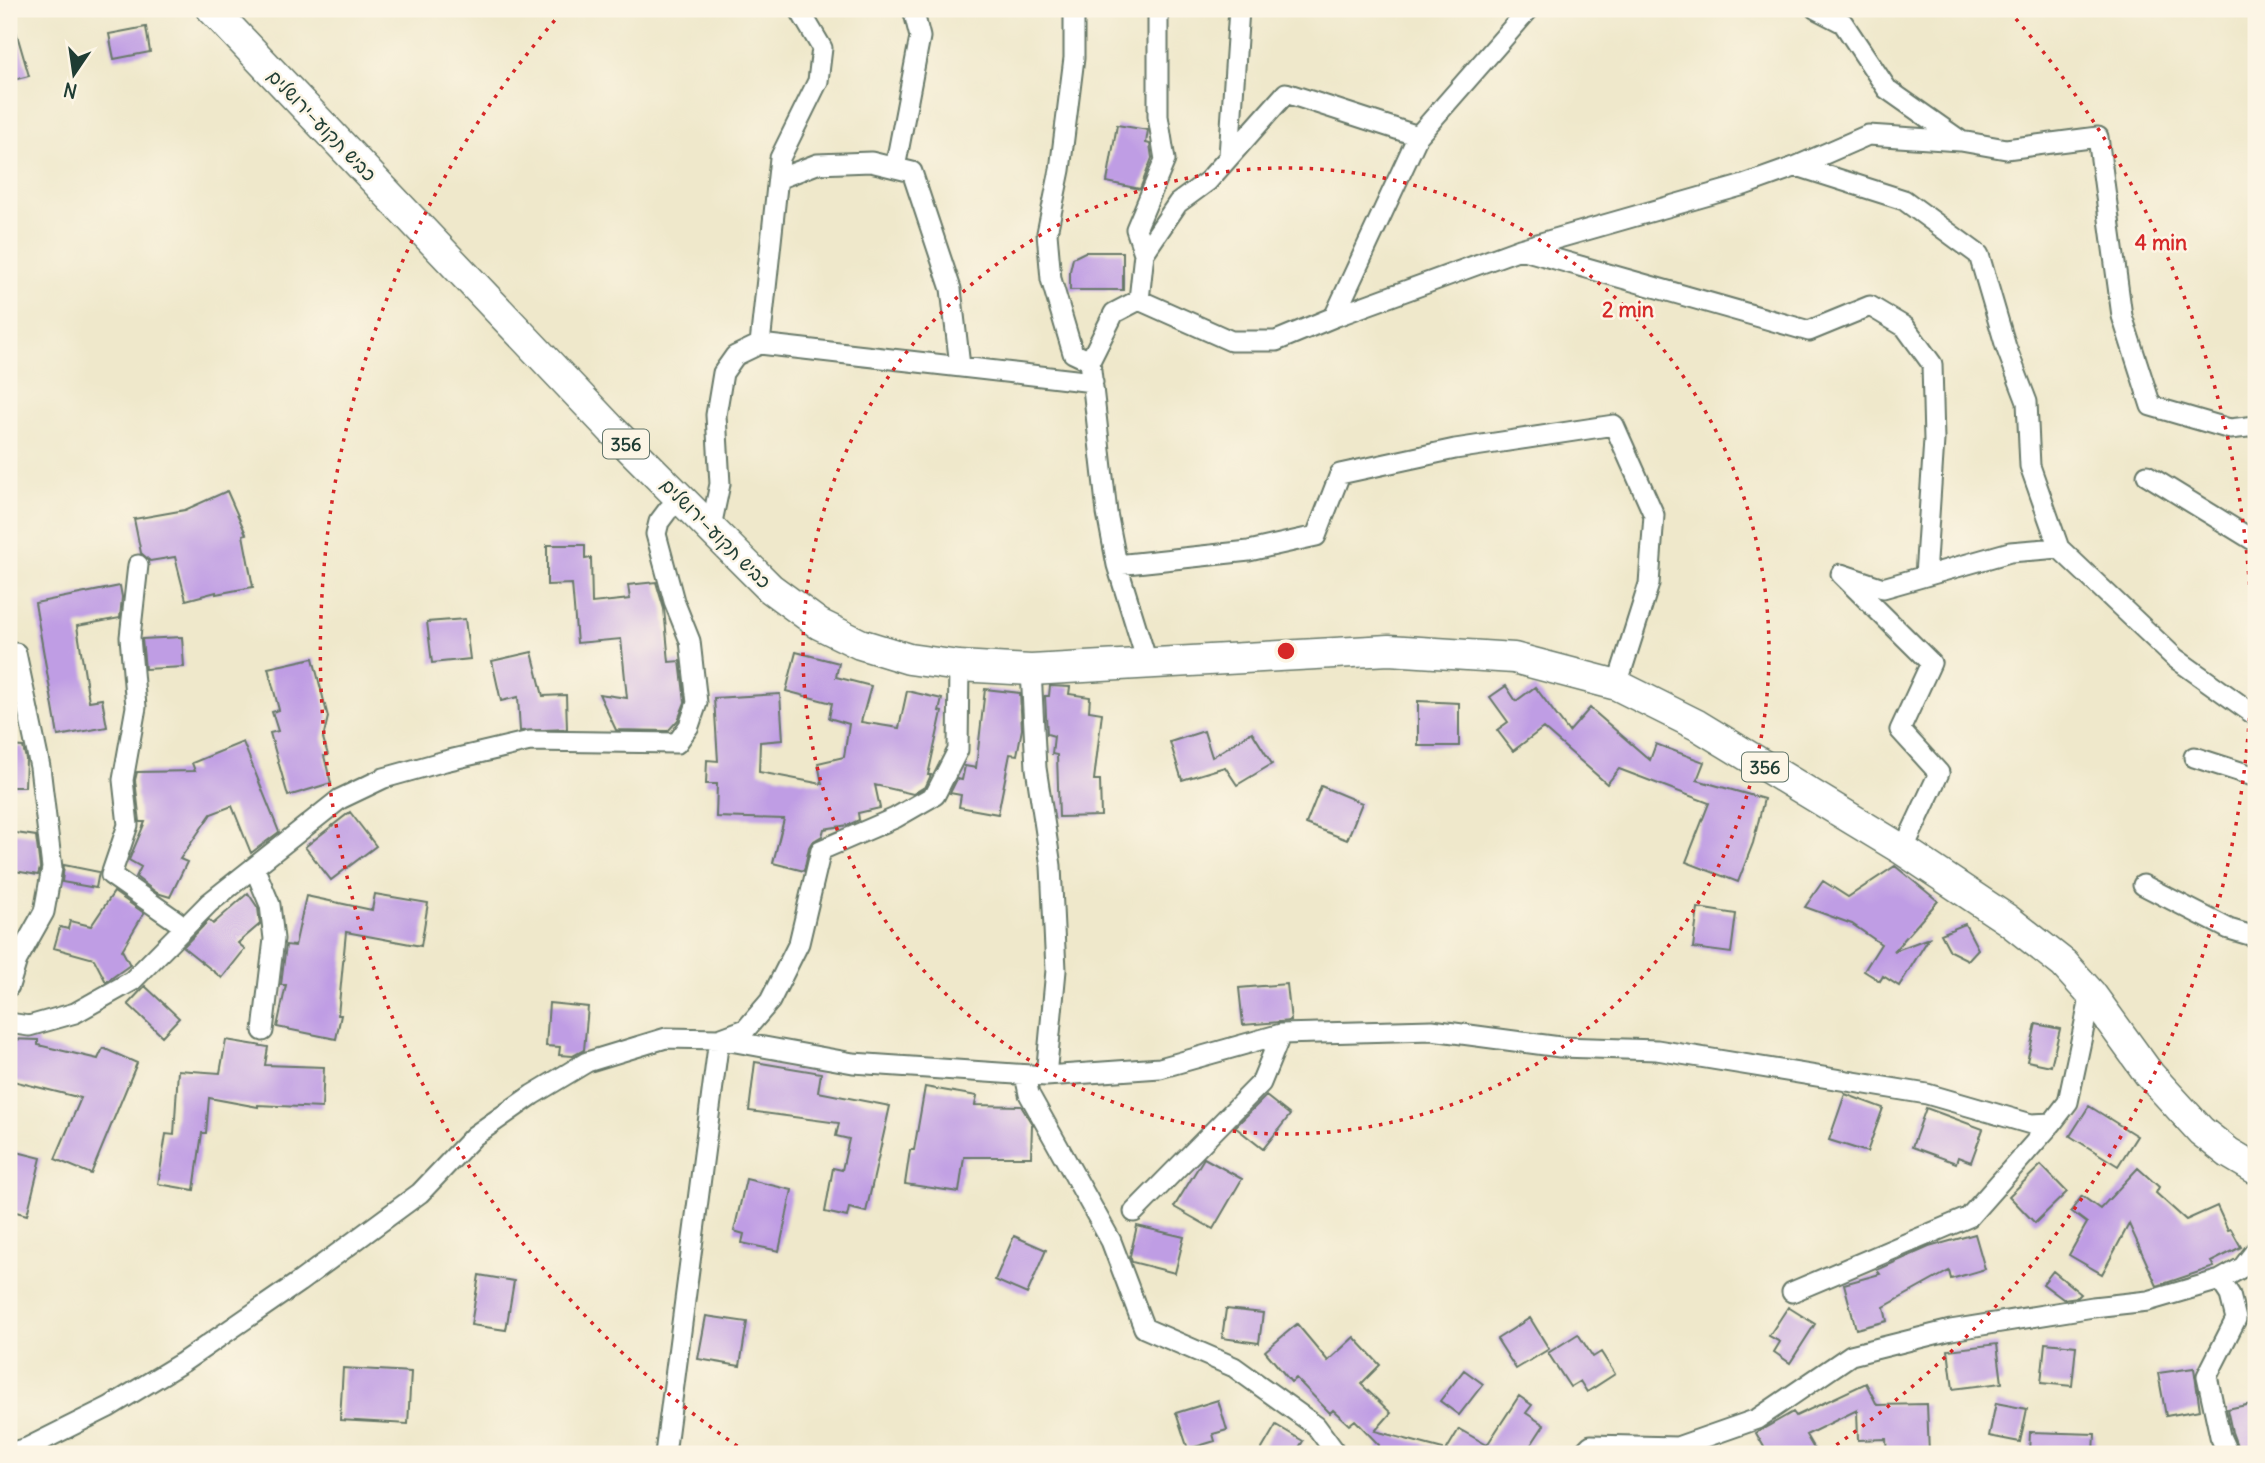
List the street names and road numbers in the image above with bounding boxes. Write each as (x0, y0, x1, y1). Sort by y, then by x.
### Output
street label: כביש תקוע–ירושלים (263, 64, 381, 186)
road number: 356 (603, 430, 649, 458)
street label: כביש תקוע–ירושלים (656, 473, 776, 593)
road number: 356 (1742, 752, 1788, 782)

